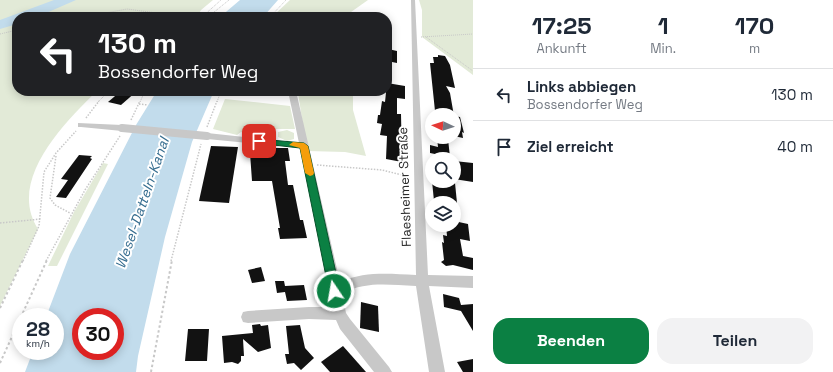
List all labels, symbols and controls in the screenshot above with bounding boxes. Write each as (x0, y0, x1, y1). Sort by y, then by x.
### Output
text: 17:25 (532, 10, 592, 41)
text: 1 (658, 10, 669, 41)
text: 170 (735, 10, 774, 41)
text: 130 m (98, 25, 177, 61)
icon: left (32, 28, 84, 80)
text: Ankunft (536, 40, 587, 57)
text: Min. (650, 40, 676, 57)
text: m (749, 40, 760, 57)
text: Bossendorfer Weg (98, 60, 258, 83)
text: Links abbiegen (527, 77, 636, 96)
icon: left (493, 84, 515, 106)
text: 130 m (771, 85, 813, 104)
text: Bossendorfer Weg (527, 96, 643, 113)
north arrow (425, 108, 461, 144)
map controls (425, 108, 461, 232)
pin (242, 124, 276, 158)
street label: Flaesheimer Straße (394, 127, 415, 247)
icon: arrive (248, 130, 270, 152)
water label: Wesel-Datteln-Kanal (111, 134, 173, 271)
icon: arrive (493, 136, 515, 158)
text: Ziel erreicht (527, 137, 614, 156)
text: 40 m (777, 137, 813, 156)
button: search (425, 152, 461, 188)
button: layers (425, 196, 461, 232)
position arrow (313, 270, 355, 312)
speed limit sign: 30 (72, 308, 124, 360)
text: 28 (26, 316, 50, 342)
button: Beenden (493, 318, 649, 364)
button: Teilen (657, 318, 813, 364)
text: km/h (26, 337, 50, 350)

